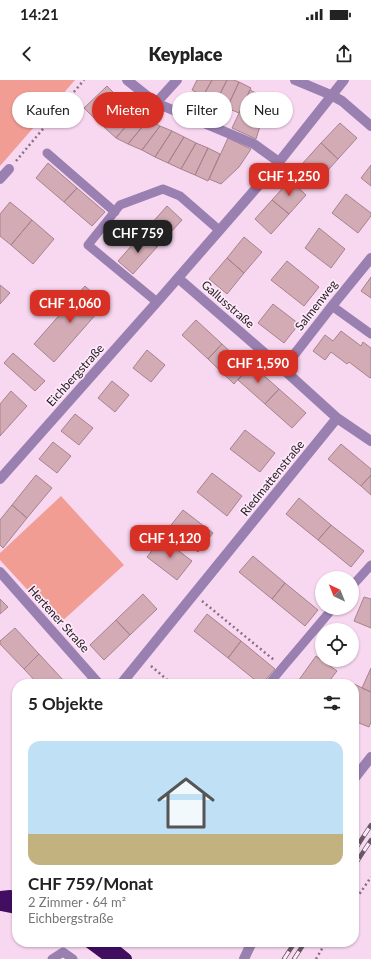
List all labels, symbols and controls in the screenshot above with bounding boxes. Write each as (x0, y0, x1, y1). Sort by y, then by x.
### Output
text: 14:21 (20, 5, 59, 23)
icon: back (16, 43, 38, 65)
text: Keyplace (149, 43, 222, 65)
icon: share (333, 43, 355, 65)
chip: Kaufen (12, 92, 84, 128)
chip: Mieten (92, 92, 164, 128)
chip: Filter (172, 92, 232, 128)
chip: Neu (240, 92, 293, 128)
pin: CHF 1,250 (243, 163, 335, 197)
text: CHF 1,250 (258, 168, 320, 184)
pin: CHF 759 (101, 220, 175, 254)
text: CHF 759 (112, 225, 164, 241)
street label: Gallusstraße (198, 277, 258, 331)
street label: Salmenweg (292, 277, 340, 333)
pin: CHF 1,060 (24, 290, 116, 324)
text: CHF 1,060 (39, 295, 101, 311)
street label: Eichbergstraße (43, 341, 107, 409)
pin: CHF 1,590 (212, 350, 304, 384)
text: CHF 1,590 (227, 355, 289, 371)
street label: Riedmattenstraße (237, 437, 307, 519)
pin: CHF 1,120 (124, 525, 216, 559)
text: CHF 1,120 (139, 530, 201, 546)
north arrow (315, 571, 359, 615)
map controls (315, 571, 359, 667)
street label: Hertener Straße (25, 583, 93, 655)
button: locate (315, 623, 359, 667)
icon: filters (321, 692, 343, 714)
text: 5 Objekte (28, 693, 103, 714)
icon: home (150, 767, 222, 839)
text: CHF 759/Monat (28, 873, 153, 894)
text: 2 Zimmer · 64 m² (28, 894, 126, 910)
text: Eichbergstraße (28, 910, 113, 926)

